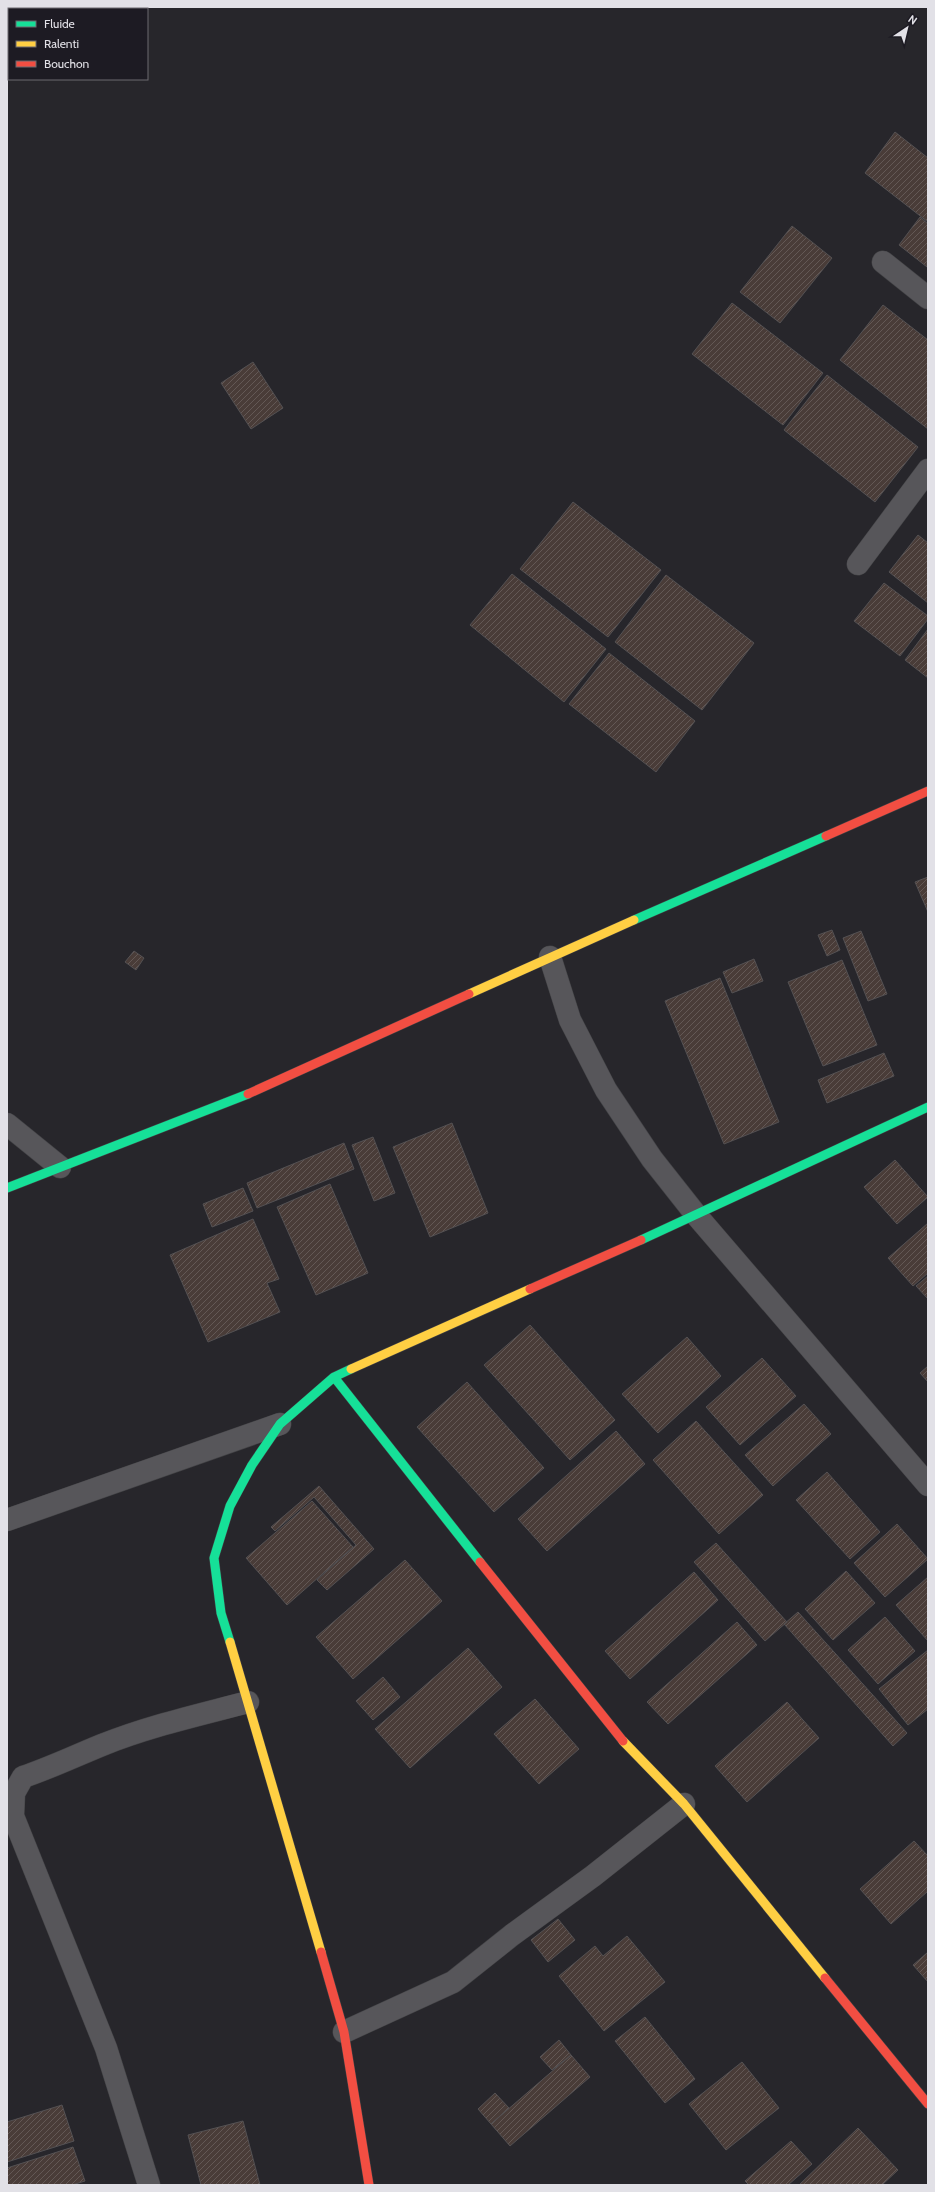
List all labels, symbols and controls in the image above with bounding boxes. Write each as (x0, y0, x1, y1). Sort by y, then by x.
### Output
legend (8, 8, 148, 80)
north arrow (887, 8, 927, 48)
text: N (906, 12, 920, 28)
text: Fluide (44, 16, 75, 31)
text: Ralenti (44, 36, 79, 51)
text: Bouchon (44, 56, 90, 71)

